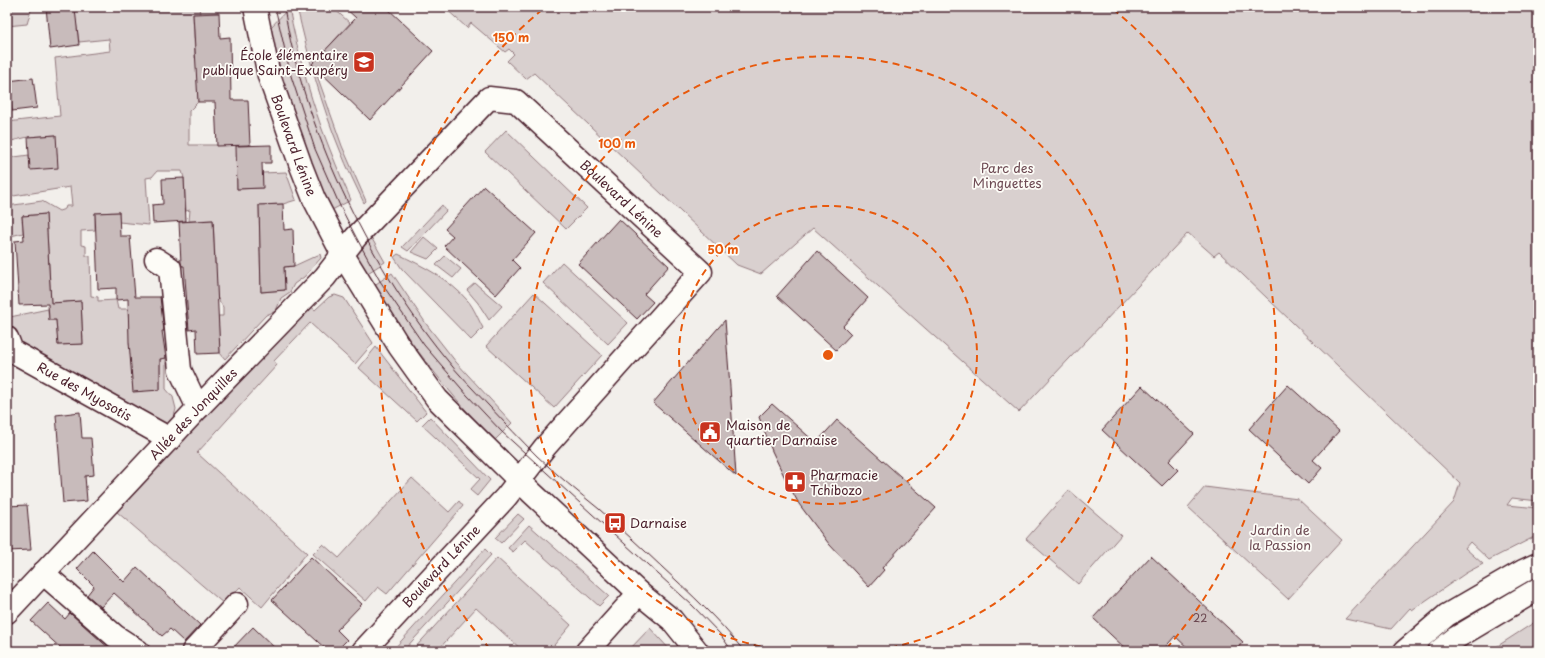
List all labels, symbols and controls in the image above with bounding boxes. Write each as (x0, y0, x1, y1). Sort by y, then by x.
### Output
text: 150 m (493, 28, 529, 46)
place label: École élémentaire publique Saint-Exupéry (202, 45, 348, 79)
school or university icon: École élémentaire publique Saint-Exupéry (351, 49, 377, 75)
street label: Boulevard Lénine (267, 92, 322, 199)
text: 100 m (598, 134, 636, 152)
street label: Boulevard Lénine (576, 155, 668, 242)
park label: Parc des Minguettes (972, 158, 1042, 192)
text: 50 m (707, 240, 739, 258)
centre of rings (821, 348, 835, 362)
street label: Rue des Myosotis (34, 357, 136, 425)
street label: Allée des Jonquilles (145, 363, 241, 463)
place label: Maison de quartier Darnaise (726, 415, 837, 449)
public building icon: Maison de quartier Darnaise (697, 419, 723, 445)
place label: Pharmacie Tchibozo (810, 465, 878, 499)
pharmacy icon: Pharmacie Tchibozo (782, 469, 808, 495)
bus stop icon: Darnaise (602, 510, 628, 536)
place label: Darnaise (630, 513, 687, 532)
street label: Boulevard Lénine (397, 520, 484, 611)
park label: Jardin de la Passion (1249, 520, 1311, 554)
house number: 22 (1193, 609, 1207, 626)

